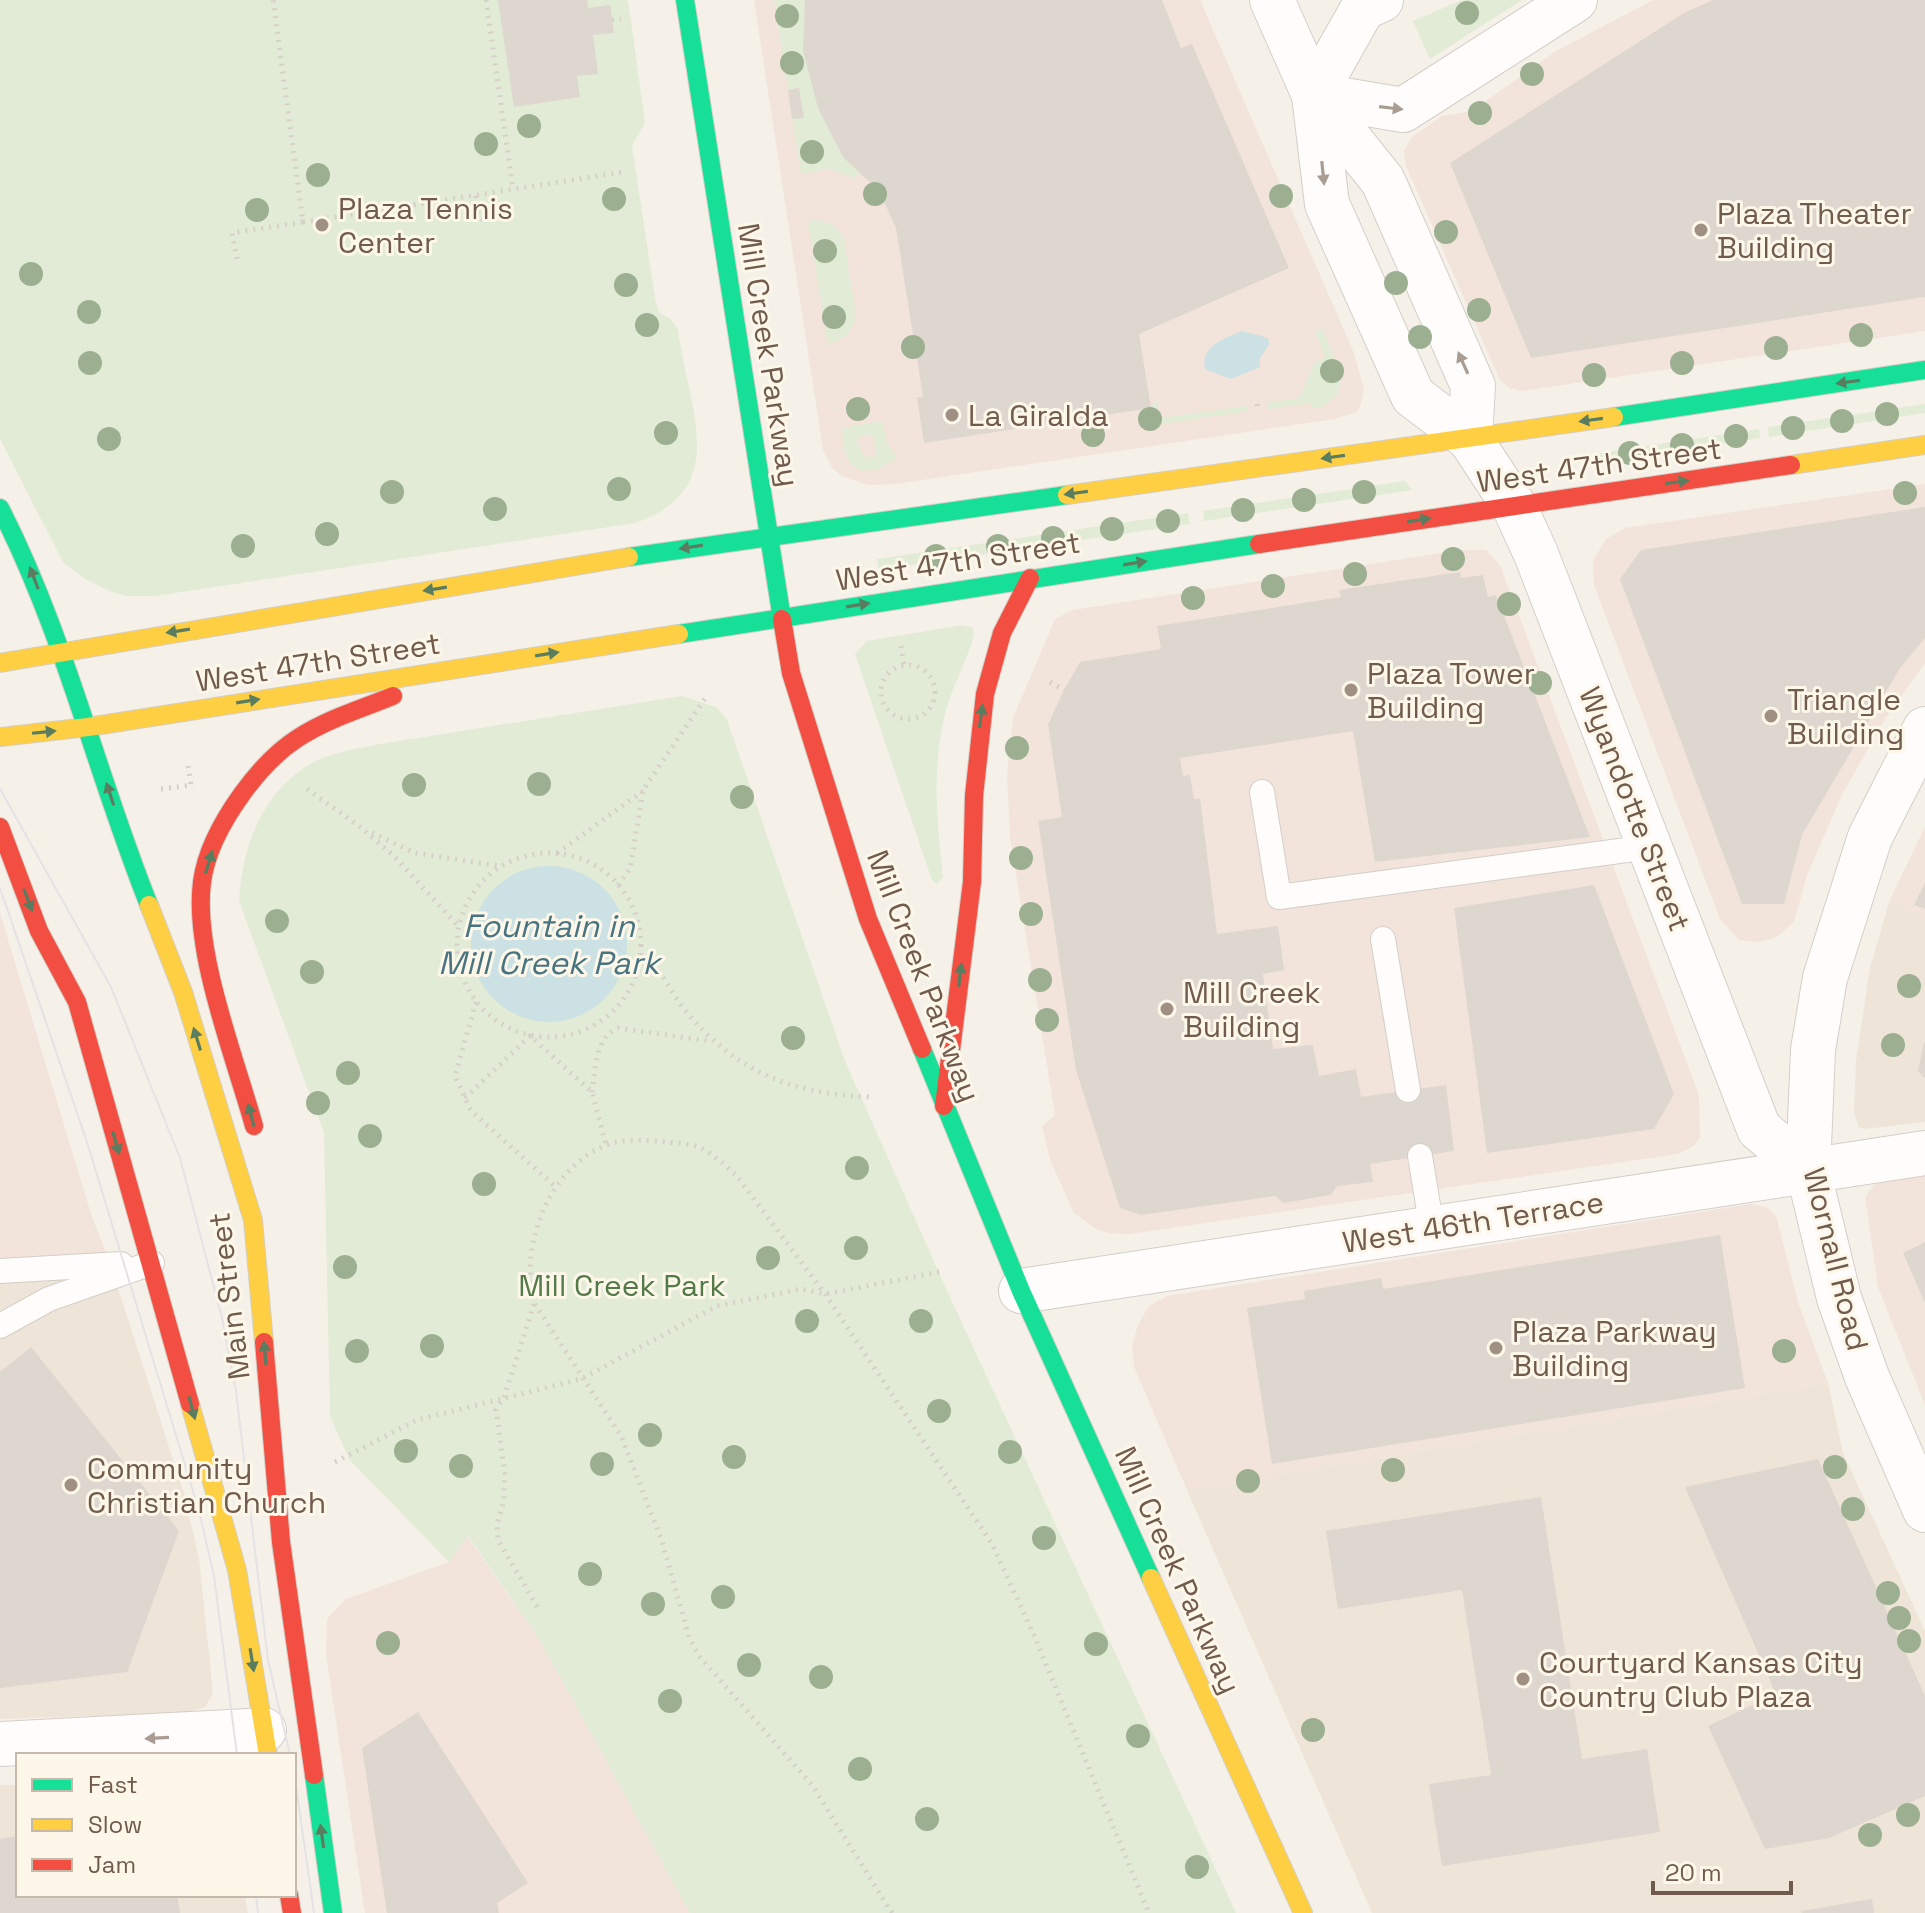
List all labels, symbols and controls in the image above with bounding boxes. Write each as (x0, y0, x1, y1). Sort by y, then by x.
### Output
one-way arrow (1379, 101, 1404, 114)
one-way arrow (1317, 160, 1330, 185)
place label: Plaza Tennis Center (338, 189, 513, 262)
place label: Plaza Theater Building (1717, 194, 1912, 267)
marker: Plaza Tennis Center (313, 216, 331, 234)
street label: Mill Creek Parkway (729, 220, 809, 490)
marker: Plaza Theater Building (1692, 221, 1710, 239)
one-way arrow (1456, 351, 1469, 375)
one-way arrow (1835, 376, 1860, 389)
place label: La Giralda (968, 396, 1108, 435)
marker: La Giralda (943, 406, 961, 424)
one-way arrow (1578, 414, 1603, 427)
street label: West 47th Street (1474, 429, 1724, 501)
one-way arrow (1321, 451, 1346, 464)
one-way arrow (1665, 475, 1690, 488)
one-way arrow (1063, 487, 1088, 500)
one-way arrow (1407, 513, 1432, 526)
street label: West 47th Street (833, 522, 1083, 600)
one-way arrow (679, 541, 704, 554)
one-way arrow (1122, 556, 1147, 569)
one-way arrow (27, 566, 40, 590)
one-way arrow (422, 583, 447, 595)
one-way arrow (846, 598, 871, 611)
street label: West 47th Street (193, 623, 443, 701)
one-way arrow (165, 625, 190, 638)
one-way arrow (535, 647, 560, 660)
place label: Plaza Tower Building (1367, 654, 1535, 727)
place label: Triangle Building (1787, 680, 1904, 753)
marker: Plaza Tower Building (1342, 681, 1360, 699)
street label: Wyandotte Street (1570, 681, 1700, 937)
one-way arrow (236, 694, 261, 707)
one-way arrow (975, 703, 988, 728)
marker: Triangle Building (1762, 707, 1780, 725)
one-way arrow (32, 725, 57, 738)
one-way arrow (103, 782, 116, 806)
street label: Mill Creek Parkway (858, 845, 990, 1107)
one-way arrow (203, 850, 216, 874)
one-way arrow (22, 888, 35, 912)
water label: Fountain in Mill Creek Park (438, 906, 663, 983)
one-way arrow (954, 962, 967, 987)
place label: Mill Creek Building (1183, 973, 1320, 1046)
marker: Mill Creek Building (1158, 1000, 1176, 1018)
one-way arrow (190, 1026, 203, 1050)
one-way arrow (244, 1103, 256, 1128)
one-way arrow (111, 1130, 123, 1155)
street label: Wornall Road (1794, 1163, 1878, 1355)
street label: West 46th Terrace (1340, 1182, 1606, 1262)
street label: Main Street (199, 1210, 259, 1382)
park label: Mill Creek Park (518, 1266, 726, 1305)
place label: Plaza Parkway Building (1512, 1312, 1717, 1385)
marker: Plaza Parkway Building (1487, 1339, 1505, 1357)
one-way arrow (258, 1340, 271, 1365)
one-way arrow (187, 1395, 199, 1420)
street label: Mill Creek Parkway (1106, 1440, 1250, 1700)
place label: Community Christian Church (87, 1449, 326, 1522)
marker: Community Christian Church (62, 1476, 80, 1494)
place label: Courtyard Kansas City Country Club Plaza (1539, 1643, 1863, 1716)
one-way arrow (246, 1648, 259, 1673)
marker: Courtyard Kansas City Country Club Plaza (1514, 1670, 1532, 1688)
one-way arrow (144, 1732, 169, 1745)
legend (16, 1753, 296, 1897)
text: Fast (88, 1769, 138, 1800)
text: Slow (88, 1809, 142, 1840)
one-way arrow (315, 1823, 328, 1848)
scale bar (1653, 1845, 1791, 1895)
text: Jam (88, 1849, 136, 1880)
text: 20 m (1665, 1857, 1722, 1888)

